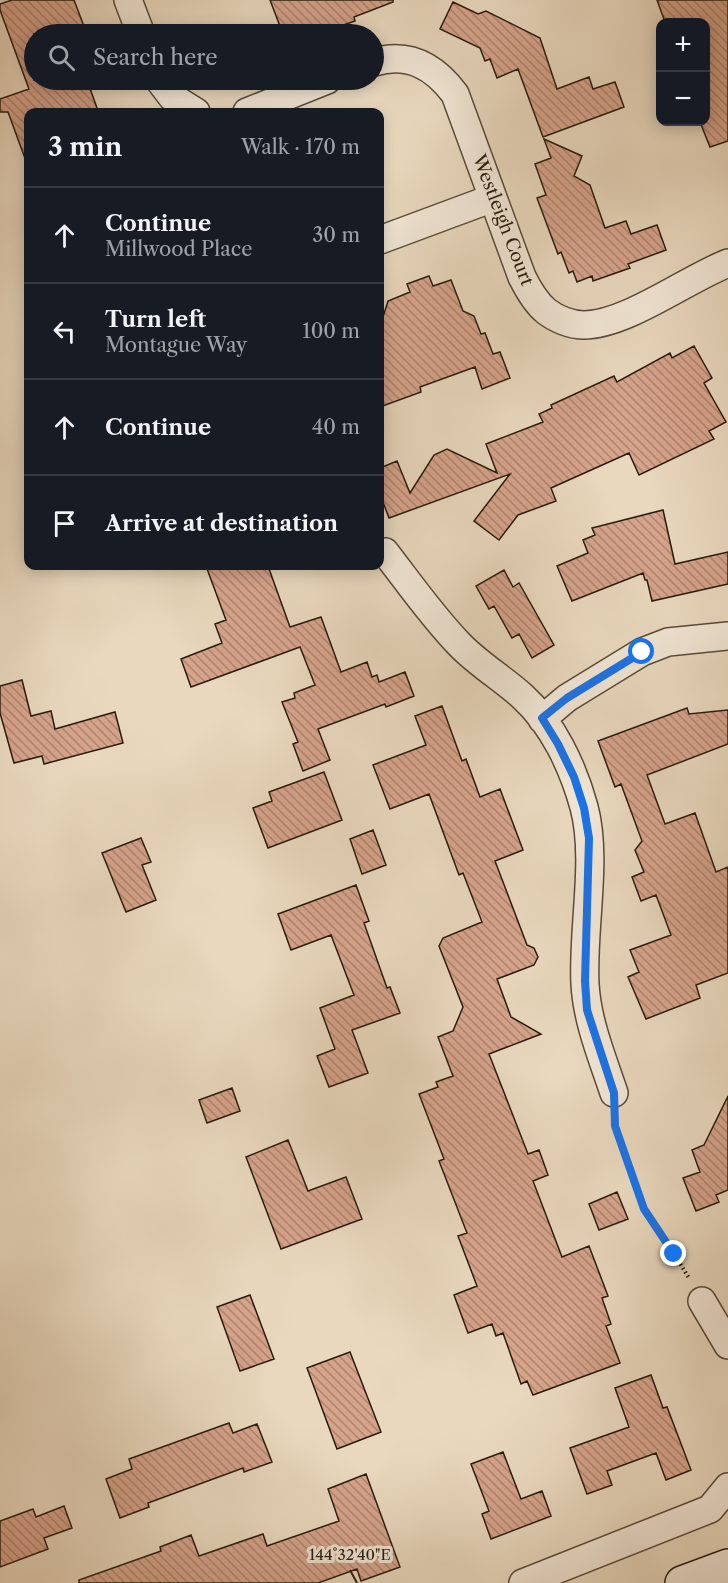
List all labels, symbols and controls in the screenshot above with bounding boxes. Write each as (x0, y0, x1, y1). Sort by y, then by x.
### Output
map controls (656, 18, 710, 126)
button: + (656, 18, 710, 72)
search box (24, 24, 384, 90)
icon: search (45, 41, 78, 74)
text: Search here (93, 44, 218, 71)
button: − (656, 72, 710, 126)
text: 3 min (48, 131, 122, 163)
text: Walk · 170 m (241, 135, 360, 159)
street label: Westleigh Court (468, 150, 538, 289)
text: Continue (105, 210, 211, 237)
icon: ahead (48, 219, 81, 252)
text: 30 m (312, 223, 360, 247)
text: Millwood Place (105, 237, 252, 261)
text: Turn left (105, 306, 206, 333)
icon: left (48, 315, 81, 348)
text: 100 m (302, 319, 360, 343)
text: Montague Way (105, 333, 247, 357)
icon: ahead (48, 411, 81, 444)
text: Continue (105, 414, 211, 441)
text: 40 m (312, 415, 360, 439)
icon: arrive (48, 507, 81, 540)
text: Arrive at destination (105, 510, 338, 537)
route start (628, 638, 654, 664)
route end (660, 1240, 686, 1266)
text: 144°32'40"E (309, 1545, 391, 1564)

